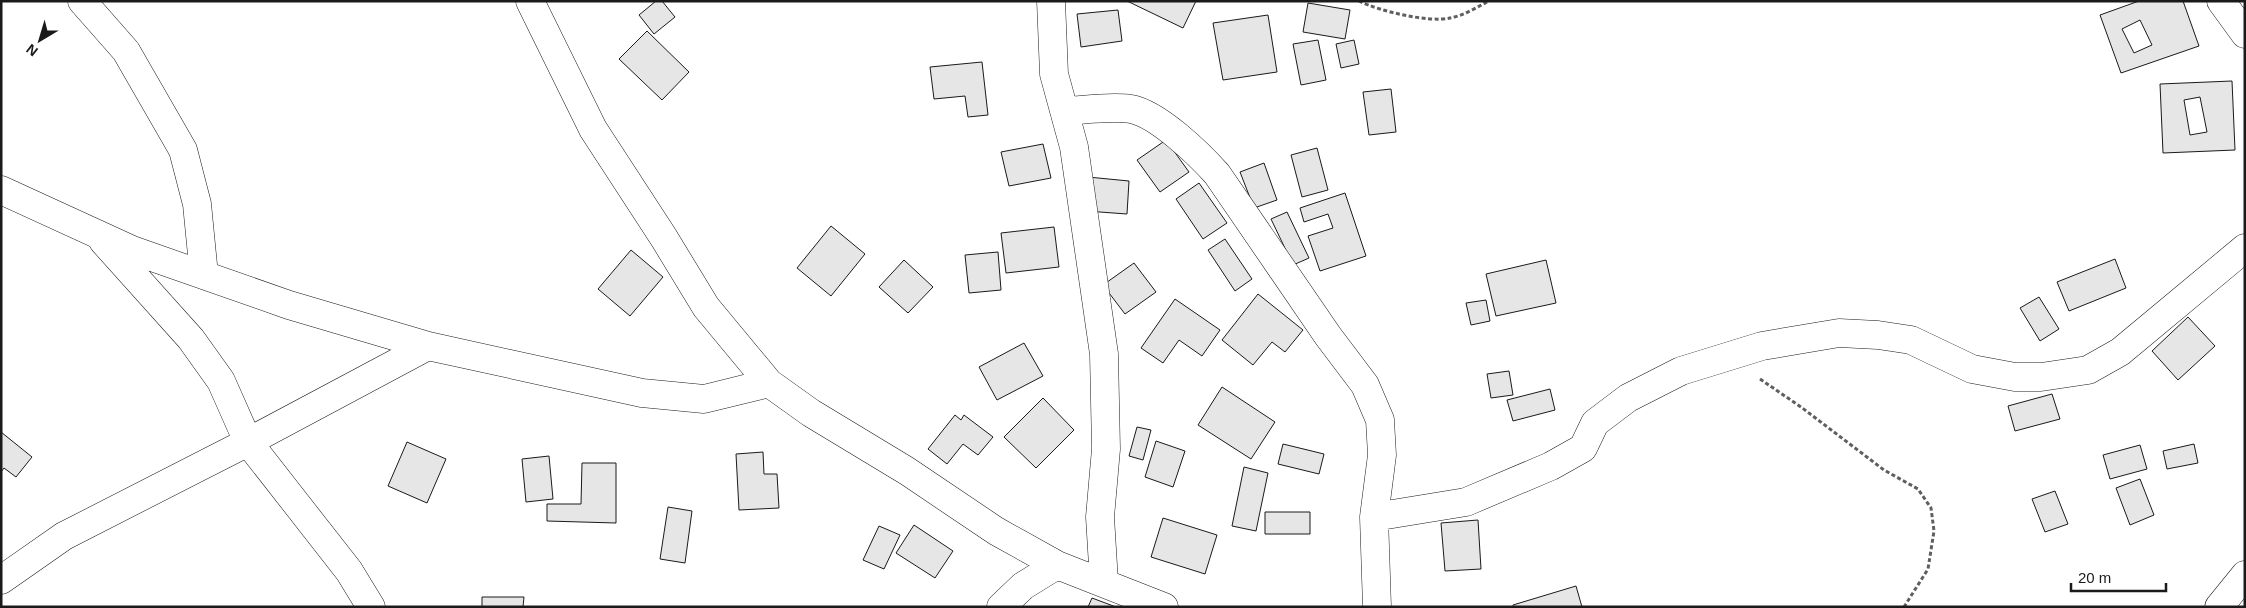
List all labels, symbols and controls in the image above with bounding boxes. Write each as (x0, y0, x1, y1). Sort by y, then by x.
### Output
north arrow (15, 15, 65, 65)
text: N (23, 41, 41, 60)
scale bar (2071, 560, 2166, 592)
text: 20 m (2078, 569, 2111, 586)

